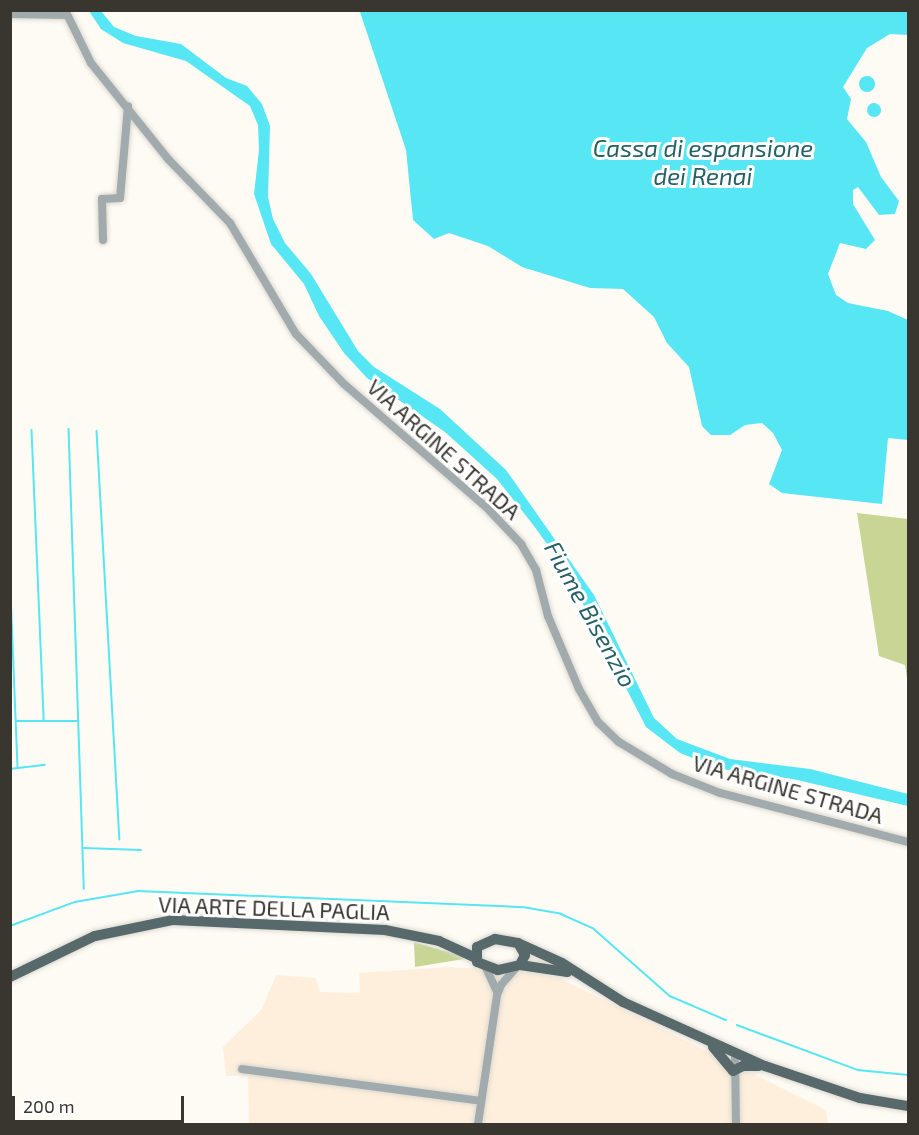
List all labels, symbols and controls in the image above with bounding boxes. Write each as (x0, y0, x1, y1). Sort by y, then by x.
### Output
water label: Cassa di espansione dei Renai (593, 134, 813, 190)
street label: VIA ARGINE STRADA (362, 373, 526, 525)
water label: Fiume Bisenzio (539, 536, 643, 692)
street label: VIA ARGINE STRADA (689, 749, 887, 829)
street label: VIA ARTE DELLA PAGLIA (157, 891, 391, 925)
scale bar (15, 1084, 188, 1122)
text: 200 m (23, 1095, 75, 1117)

